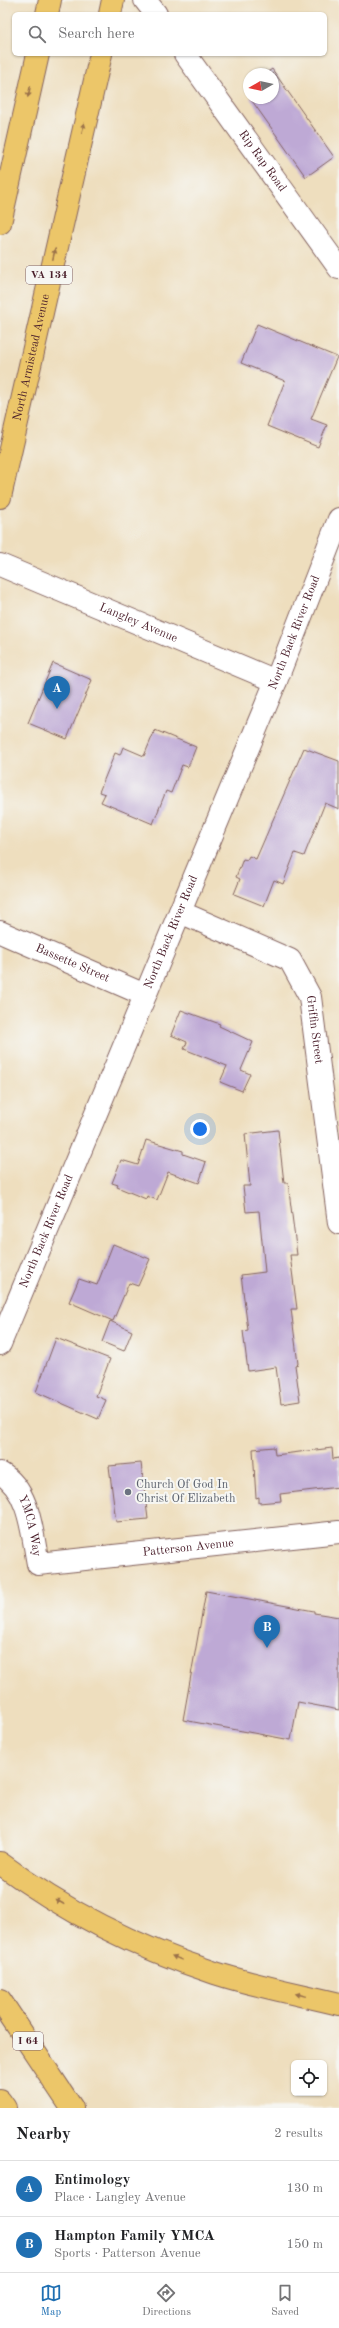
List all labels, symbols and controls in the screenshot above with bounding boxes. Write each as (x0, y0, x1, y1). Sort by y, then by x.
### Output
search box (12, 12, 327, 56)
icon: search (26, 23, 48, 45)
text: Search here (58, 27, 135, 42)
north arrow (243, 68, 279, 104)
one-way arrow (26, 86, 32, 98)
one-way arrow (81, 121, 87, 134)
street label: Rip Rap Road (236, 128, 288, 194)
one-way arrow (52, 248, 58, 260)
road number: VA 134 (26, 266, 72, 284)
street label: North Armistead Avenue (12, 293, 52, 422)
street label: North Back River Road (267, 574, 322, 692)
street label: Langley Avenue (97, 601, 180, 645)
pin: A (44, 676, 70, 709)
street label: North Back River Road (143, 874, 200, 991)
street label: Bassette Street (34, 942, 111, 985)
street label: Griffin Street (304, 995, 325, 1065)
your location (190, 1119, 210, 1139)
street label: North Back River Road (18, 1173, 76, 1290)
place label: Church Of God In Christ Of Elizabeth (136, 1479, 236, 1505)
marker: Church Of God In Christ Of Elizabeth (123, 1487, 133, 1497)
street label: YMCA Way (16, 1493, 43, 1558)
street label: Patterson Avenue (142, 1537, 235, 1559)
pin: B (254, 1615, 280, 1648)
one-way arrow (54, 1898, 66, 1905)
one-way arrow (170, 1954, 182, 1960)
one-way arrow (295, 1991, 307, 1997)
road number: I 64 (13, 2032, 43, 2050)
map controls (291, 2060, 327, 2096)
button: locate (291, 2060, 327, 2096)
text: Nearby (16, 2126, 71, 2143)
text: 2 results (274, 2127, 323, 2140)
text: Entimology (54, 2173, 131, 2188)
text: A (24, 2182, 34, 2195)
text: 130 m (286, 2182, 323, 2195)
text: Place · Langley Avenue (54, 2191, 186, 2204)
text: Hampton Family YMCA (54, 2229, 215, 2244)
text: B (24, 2238, 34, 2251)
text: 150 m (286, 2238, 323, 2251)
text: Sports · Patterson Avenue (54, 2247, 201, 2260)
tab: Map (40, 2282, 62, 2320)
tab: Directions (142, 2282, 191, 2320)
tab: Saved (271, 2282, 299, 2320)

